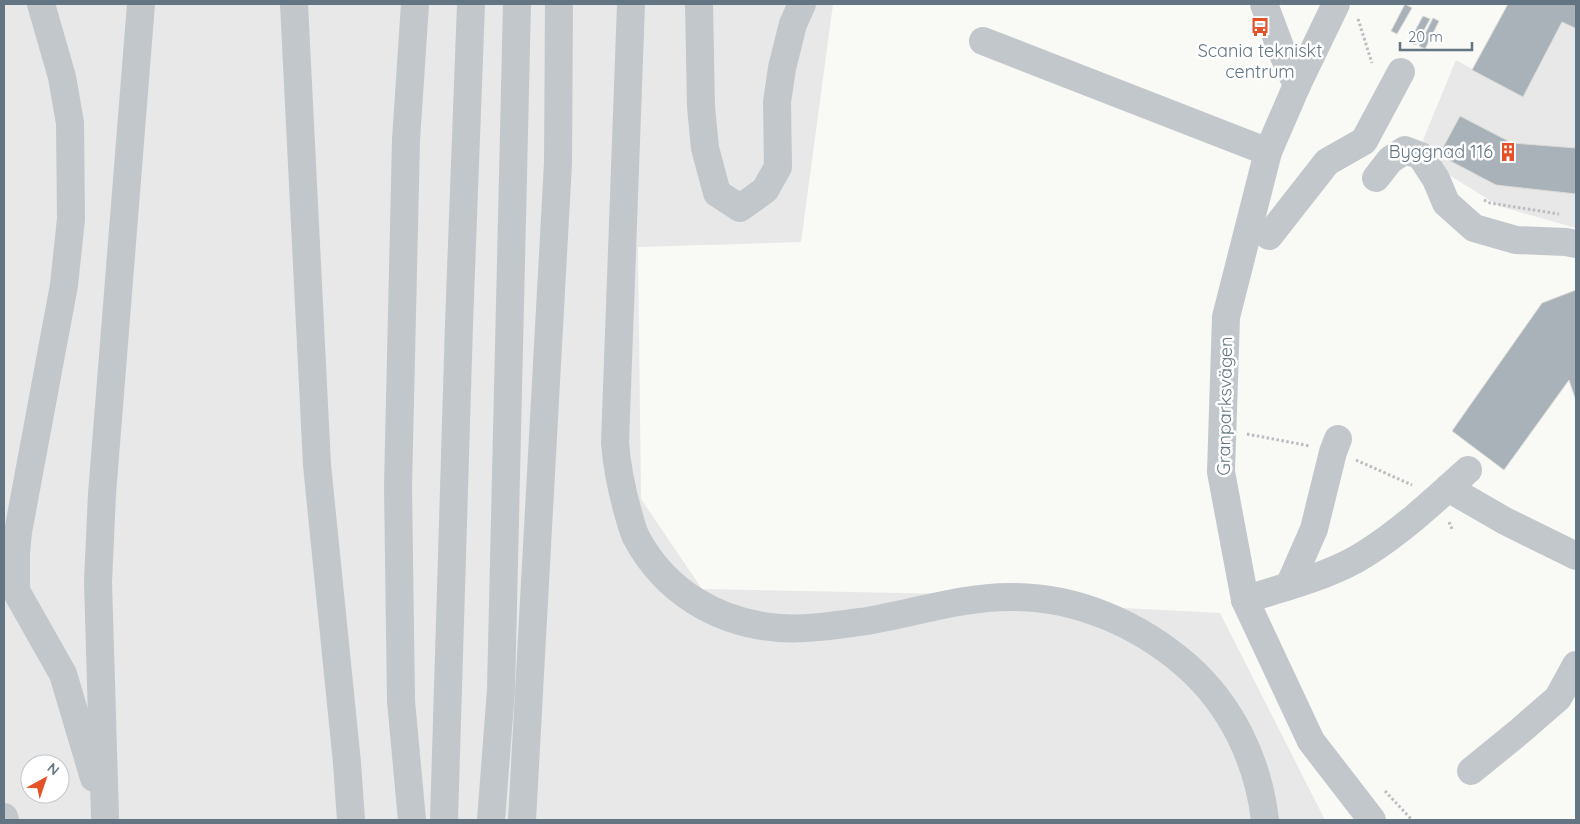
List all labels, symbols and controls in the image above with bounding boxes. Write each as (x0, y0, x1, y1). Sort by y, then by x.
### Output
bus stop icon: Scania tekniskt centrum (1249, 16, 1271, 38)
scale bar (1400, 20, 1472, 52)
text: 20 m (1408, 27, 1443, 46)
place label: Scania tekniskt centrum (1198, 39, 1322, 83)
place label: Byggnad 116 (1389, 140, 1493, 163)
building icon: Byggnad 116 (1497, 141, 1519, 163)
street label: Granparksvägen (1212, 336, 1237, 476)
north arrow (20, 754, 70, 804)
text: N (44, 759, 63, 779)

